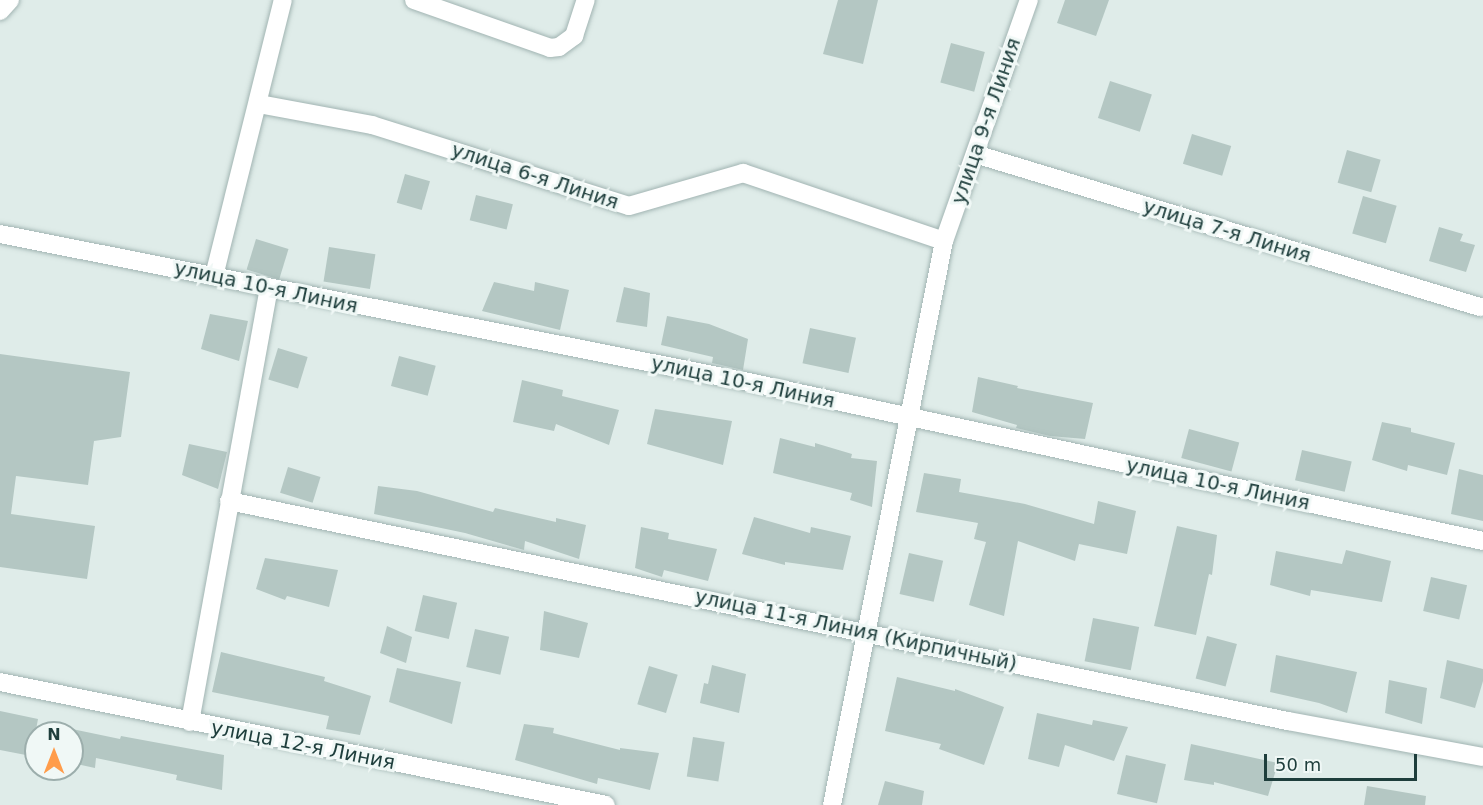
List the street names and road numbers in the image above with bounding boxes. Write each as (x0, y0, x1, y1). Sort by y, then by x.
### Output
street label: улица 9-я Линия (946, 35, 1026, 207)
street label: улица 6-я Линия (448, 138, 622, 214)
street label: улица 7-я Линия (1140, 194, 1314, 268)
street label: улица 10-я Линия (172, 256, 360, 318)
street label: улица 10-я Линия (649, 351, 837, 413)
street label: улица 10-я Линия (1124, 453, 1312, 515)
street label: улица 11-я Линия (Кирпичный) (693, 584, 1019, 676)
street label: улица 12-я Линия (209, 715, 397, 775)

